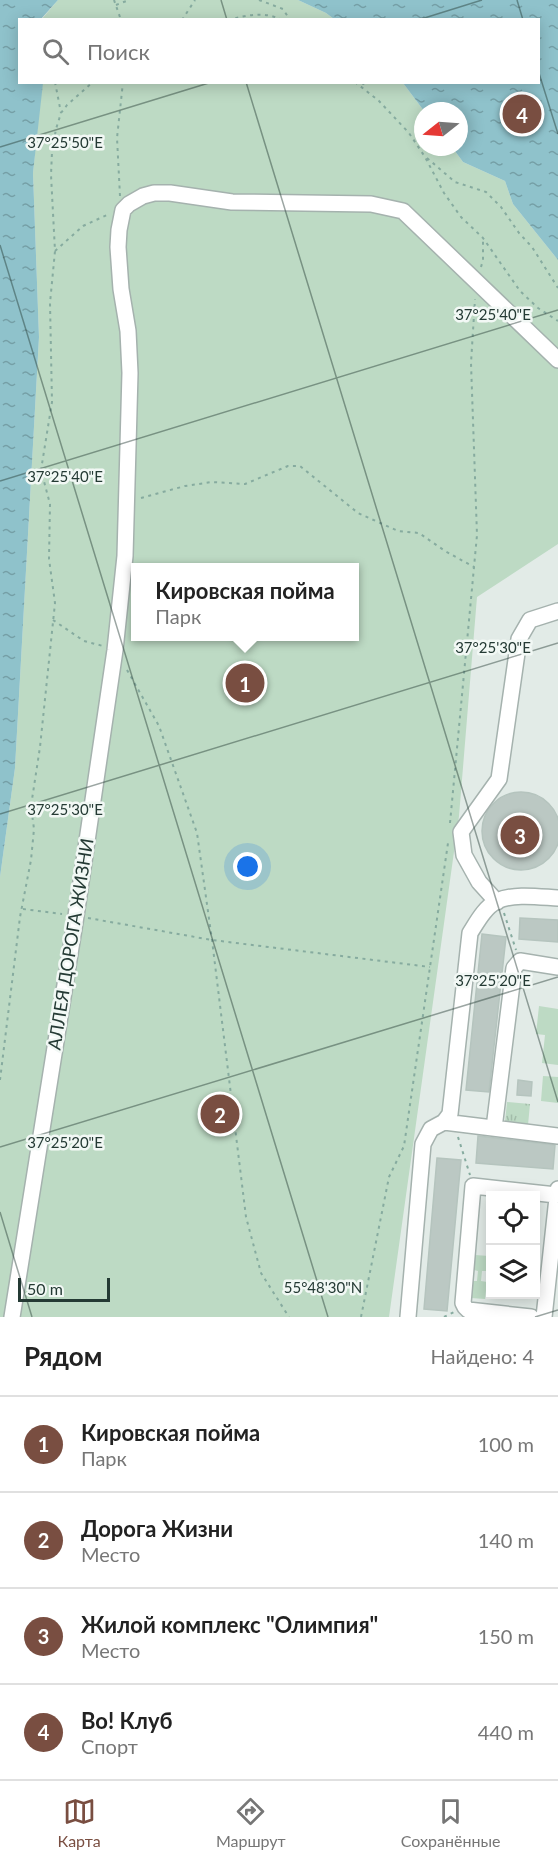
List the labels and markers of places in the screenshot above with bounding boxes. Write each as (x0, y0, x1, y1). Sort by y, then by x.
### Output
pin: 4 (502, 92, 542, 136)
pin: 1 (226, 660, 264, 706)
pin: 3 (500, 812, 540, 858)
pin: 2 (200, 1092, 240, 1136)

